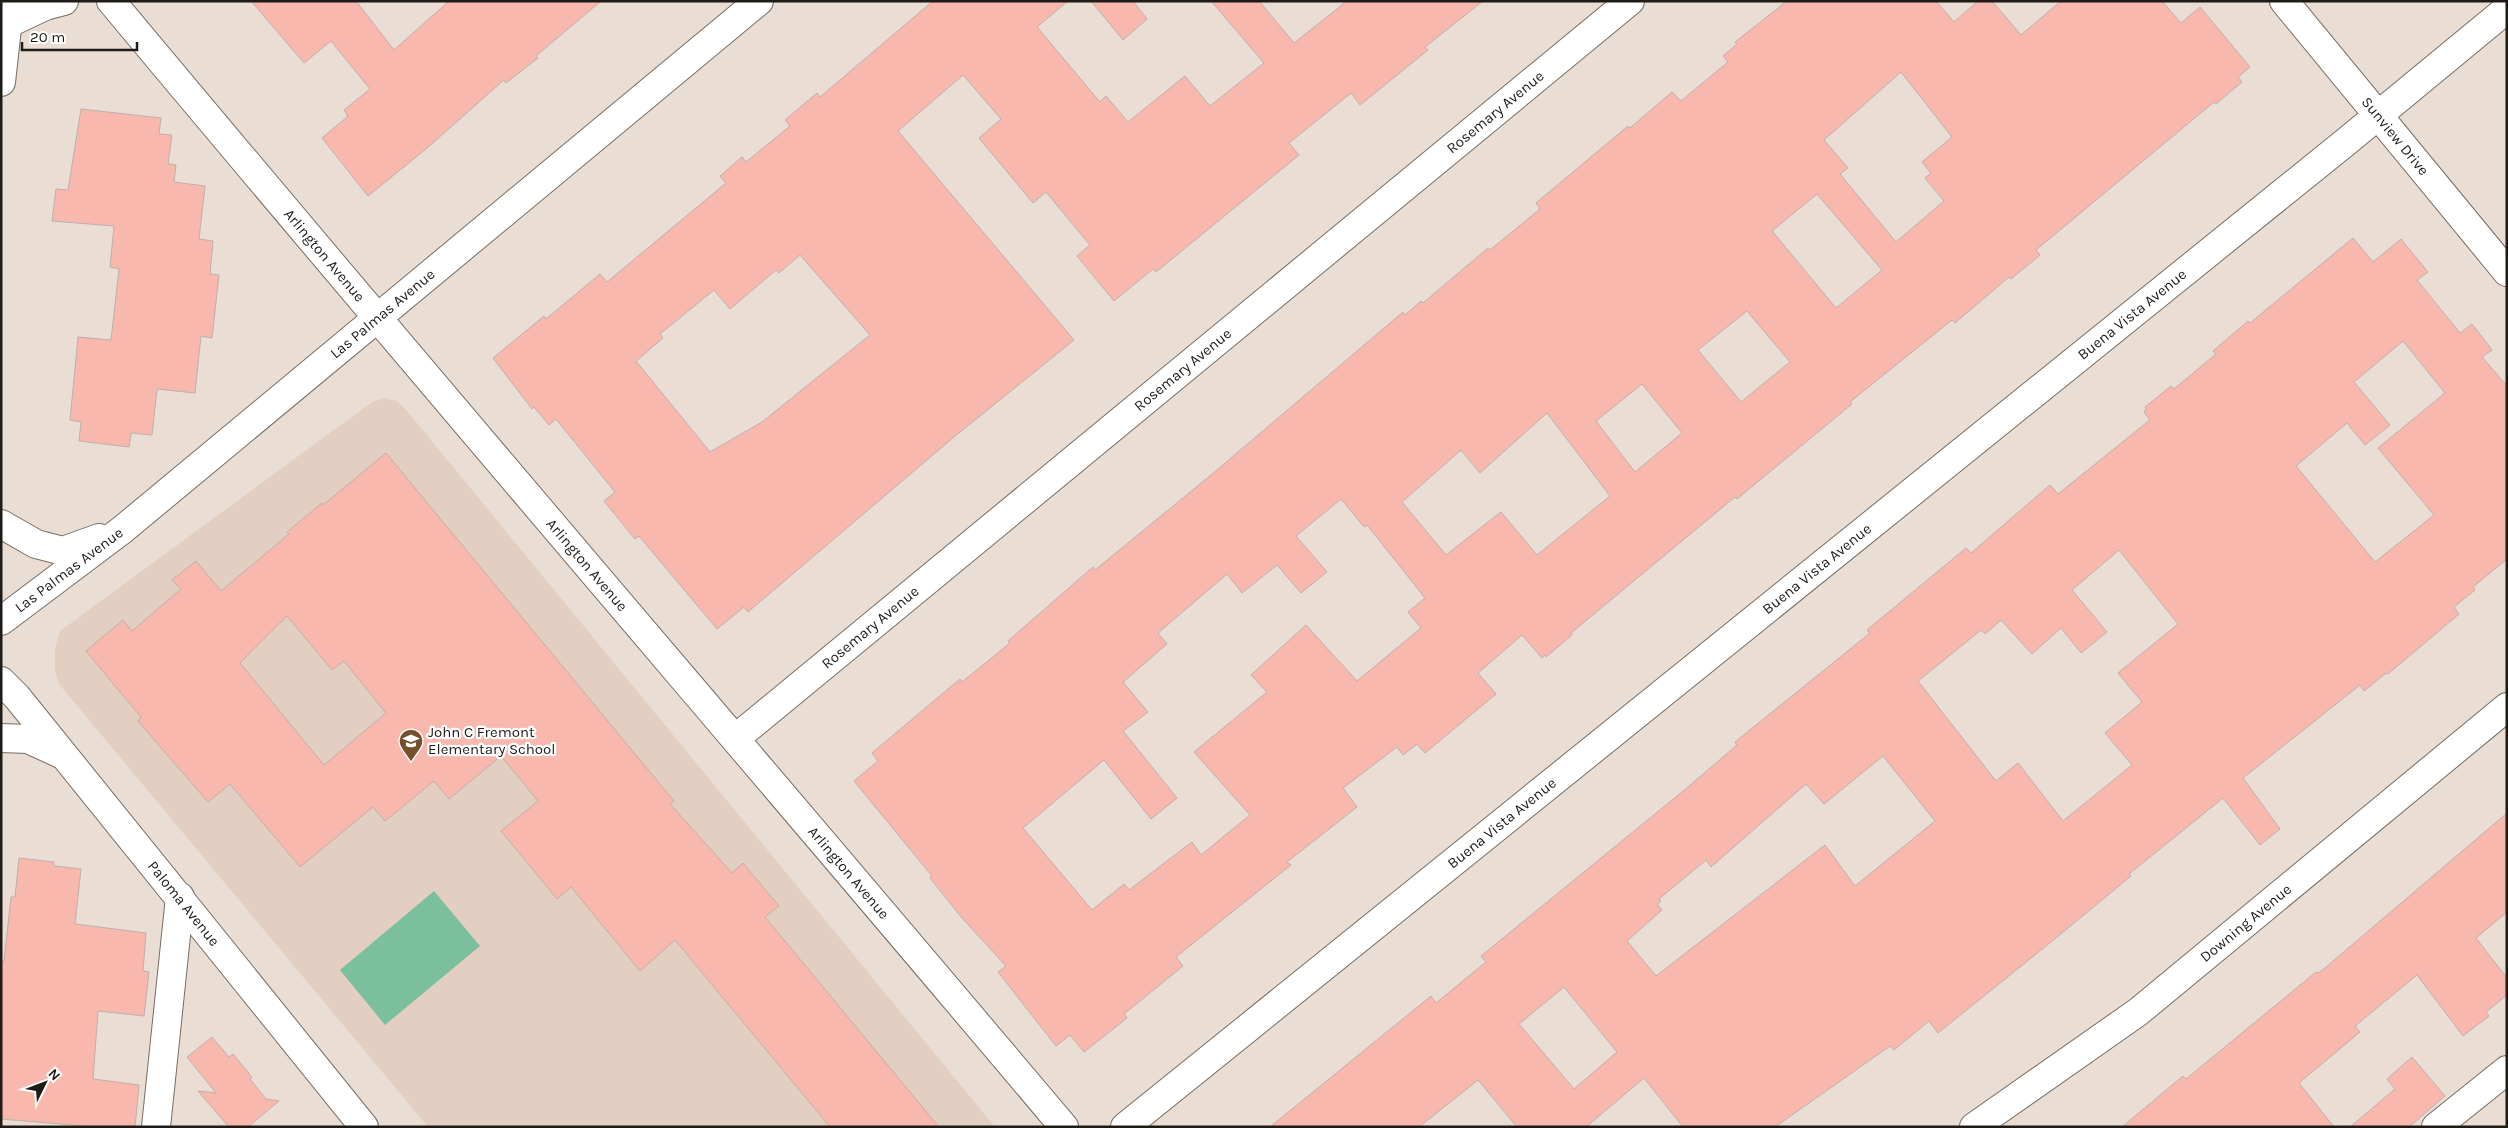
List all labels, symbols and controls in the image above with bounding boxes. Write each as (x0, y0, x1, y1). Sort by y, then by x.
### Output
scale bar (22, 20, 138, 52)
text: 20 m (30, 28, 65, 46)
street label: Rosemary Avenue (1443, 67, 1548, 157)
street label: Sunview Drive (2358, 93, 2433, 179)
street label: Arlington Avenue (280, 205, 369, 306)
street label: Las Palmas Avenue (326, 265, 439, 362)
street label: Buena Vista Avenue (2074, 265, 2190, 364)
street label: Rosemary Avenue (1130, 324, 1235, 415)
street label: Arlington Avenue (542, 515, 631, 615)
street label: Buena Vista Avenue (1759, 519, 1875, 618)
street label: Las Palmas Avenue (11, 523, 127, 616)
street label: Rosemary Avenue (818, 582, 923, 673)
place label: John C Fremont Elementary School (428, 723, 555, 758)
school or university icon: John C Fremont Elementary School (398, 728, 424, 762)
street label: Buena Vista Avenue (1444, 774, 1560, 872)
street label: Arlington Avenue (804, 823, 893, 923)
street label: Paloma Avenue (144, 857, 223, 950)
street label: Downing Avenue (2196, 880, 2295, 966)
north arrow (20, 1058, 70, 1108)
text: N (45, 1065, 64, 1084)

